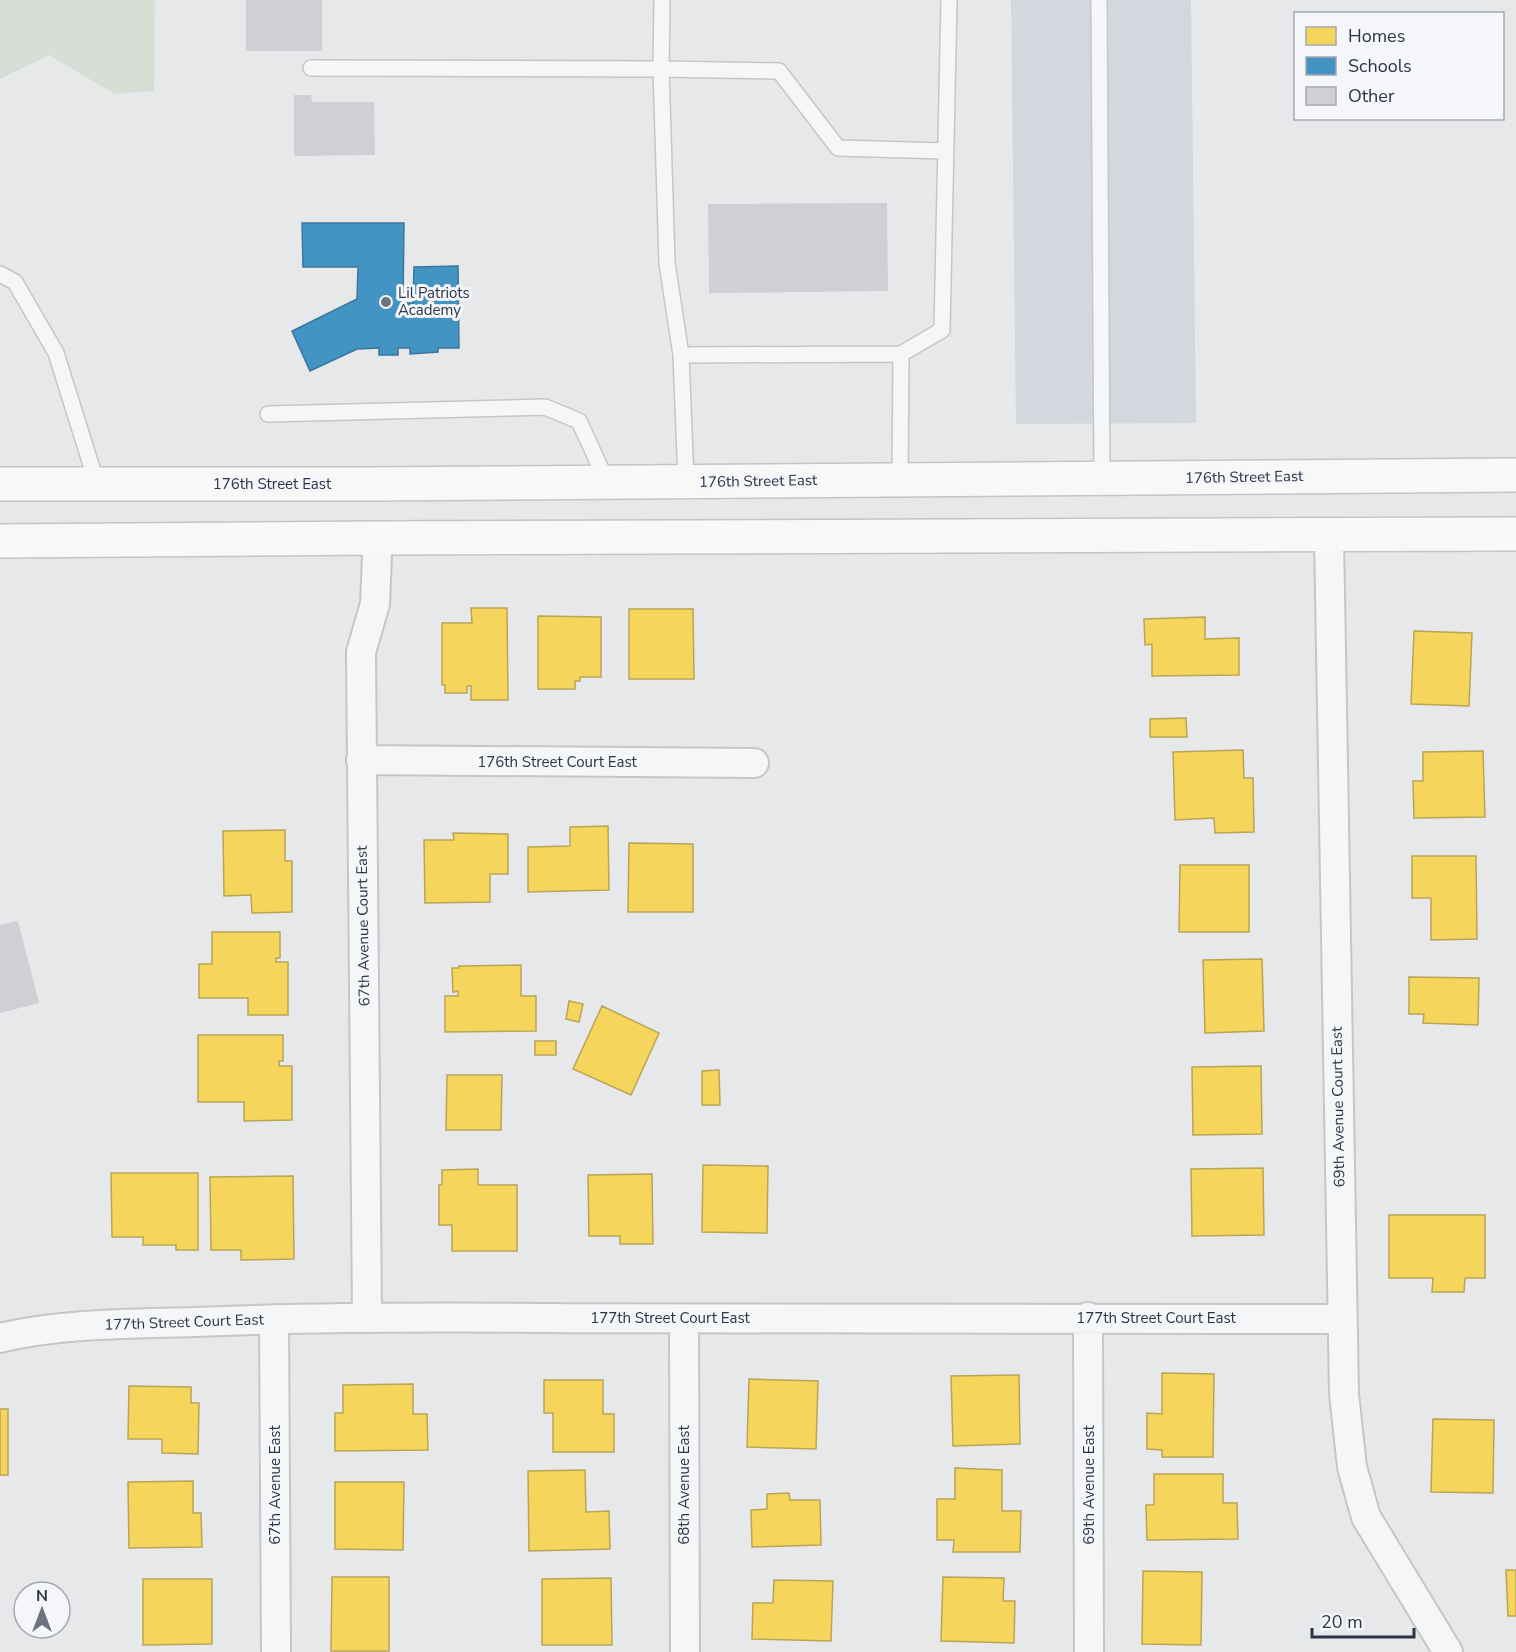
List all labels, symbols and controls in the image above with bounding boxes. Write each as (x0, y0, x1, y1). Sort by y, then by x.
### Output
legend (1294, 12, 1504, 120)
text: Homes (1348, 24, 1405, 48)
text: Schools (1348, 54, 1412, 78)
text: Other (1348, 84, 1395, 108)
place label: Lil Patriots Academy (398, 283, 470, 320)
marker: Lil Patriots Academy (379, 295, 393, 309)
street label: 176th Street East (1185, 466, 1304, 488)
street label: 176th Street East (699, 470, 818, 492)
street label: 176th Street East (213, 474, 332, 494)
street label: 176th Street Court East (477, 752, 638, 772)
street label: 67th Avenue Court East (352, 845, 374, 1007)
street label: 69th Avenue Court East (1327, 1026, 1349, 1188)
street label: 177th Street Court East (590, 1308, 751, 1328)
street label: 177th Street Court East (1076, 1308, 1237, 1328)
street label: 177th Street Court East (104, 1309, 265, 1335)
street label: 67th Avenue East (265, 1425, 285, 1545)
street label: 68th Avenue East (674, 1425, 694, 1545)
street label: 69th Avenue East (1079, 1425, 1099, 1545)
north arrow (12, 1580, 72, 1640)
text: N (36, 1585, 48, 1607)
scale bar (1312, 1601, 1414, 1639)
text: 20 m (1321, 1610, 1363, 1634)

